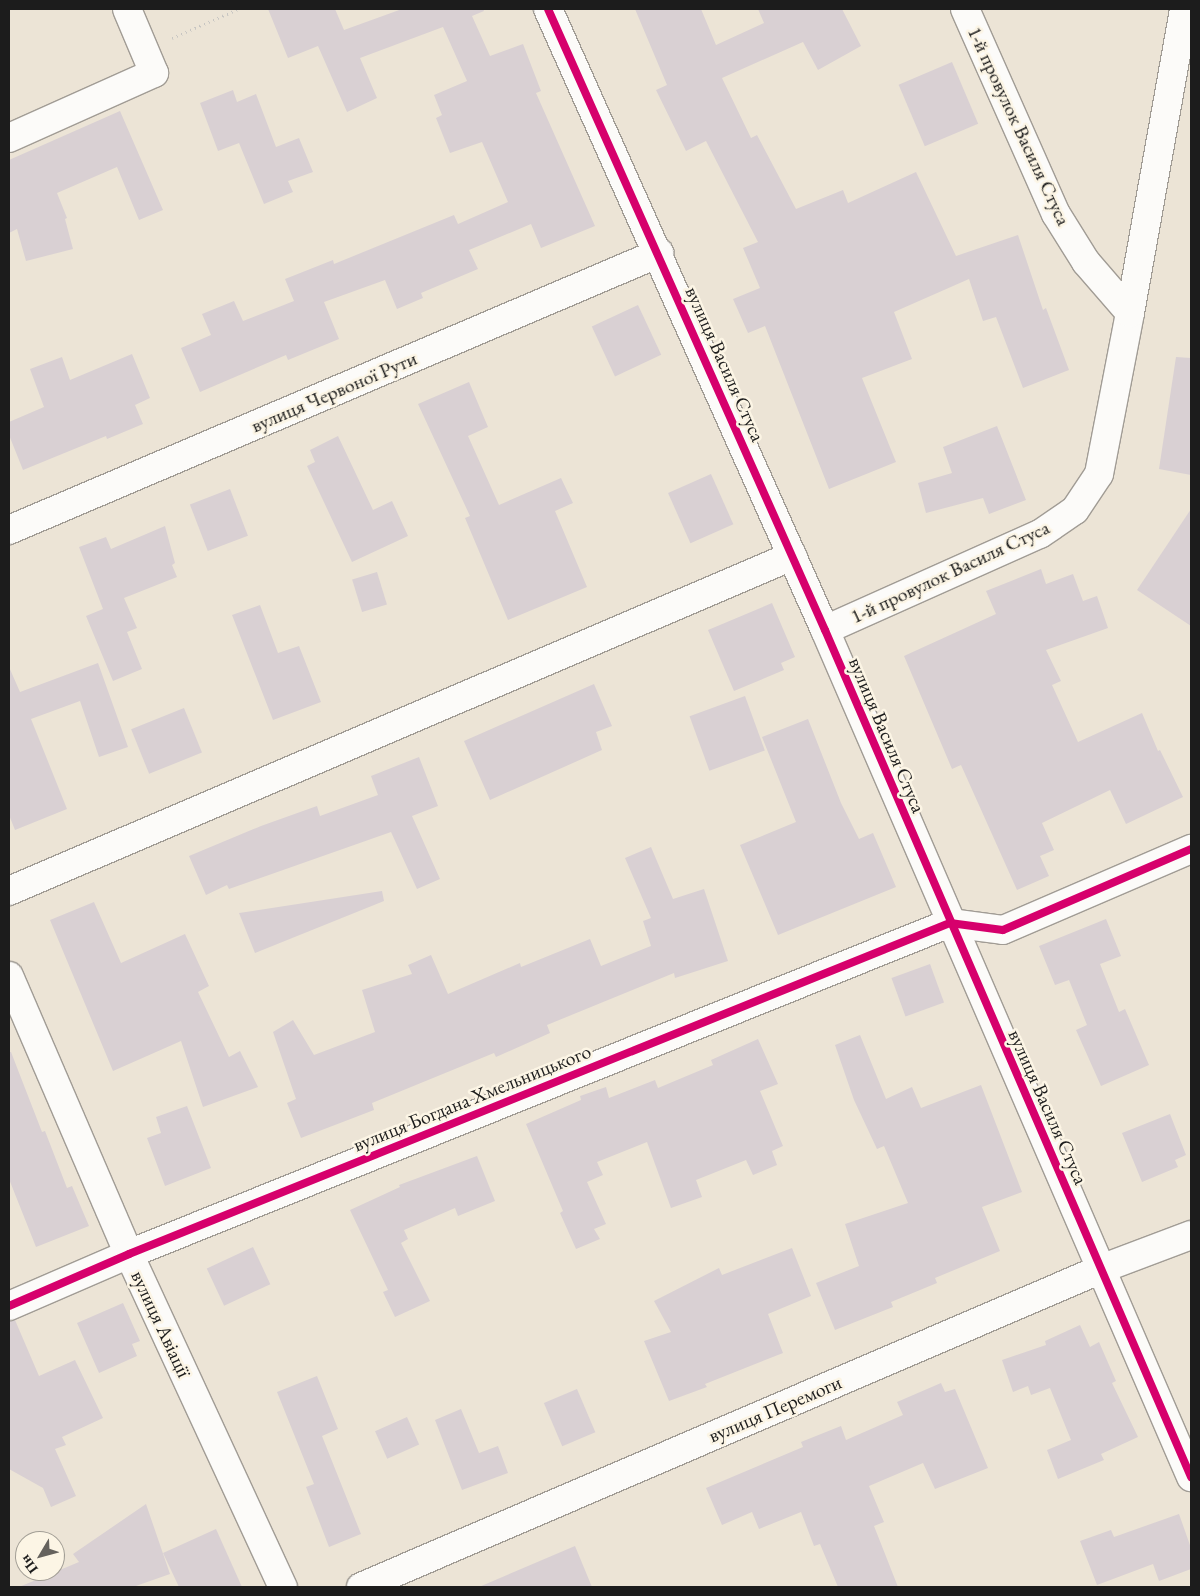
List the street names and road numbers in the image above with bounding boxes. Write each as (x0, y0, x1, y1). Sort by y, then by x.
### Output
street label: 1-й провулок Василя Стуса (962, 23, 1076, 229)
street label: вулиця Василя Стуса (680, 283, 770, 445)
street label: вулиця Червоної Рути (248, 346, 420, 438)
street label: 1-й провулок Василя Стуса (847, 515, 1053, 629)
street label: вулиця Василя Стуса (843, 653, 931, 817)
street label: вулиця Василя Стуса (1003, 1026, 1093, 1188)
street label: вулиця Богдана Хмельницького (349, 1039, 595, 1157)
street label: вулиця Авіації (126, 1267, 196, 1381)
street label: вулиця Перемоги (705, 1370, 845, 1448)

